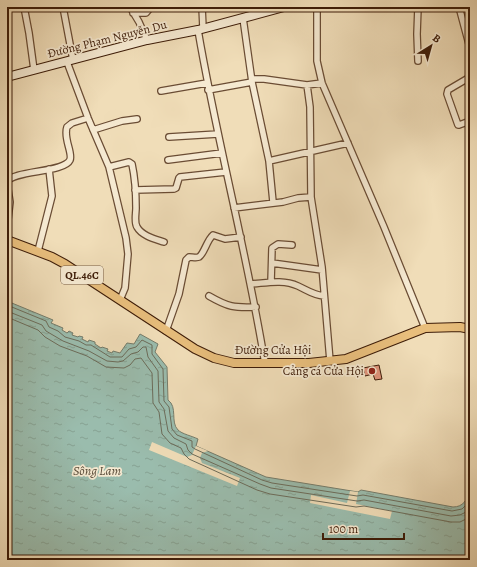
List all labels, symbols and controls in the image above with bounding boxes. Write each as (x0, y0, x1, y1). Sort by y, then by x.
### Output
street label: Đường Phạm Nguyễn Du (46, 16, 169, 62)
north arrow (411, 26, 451, 66)
text: B (429, 30, 444, 47)
road number: QL.46C (61, 266, 103, 284)
street label: Đường Cửa Hội (235, 342, 311, 358)
place label: Cảng cá Cửa Hội (283, 363, 364, 379)
marker: Cảng cá Cửa Hội (367, 366, 377, 376)
water label: Sông Lam (73, 462, 121, 479)
scale bar (323, 515, 404, 541)
text: 100 m (329, 521, 358, 537)

